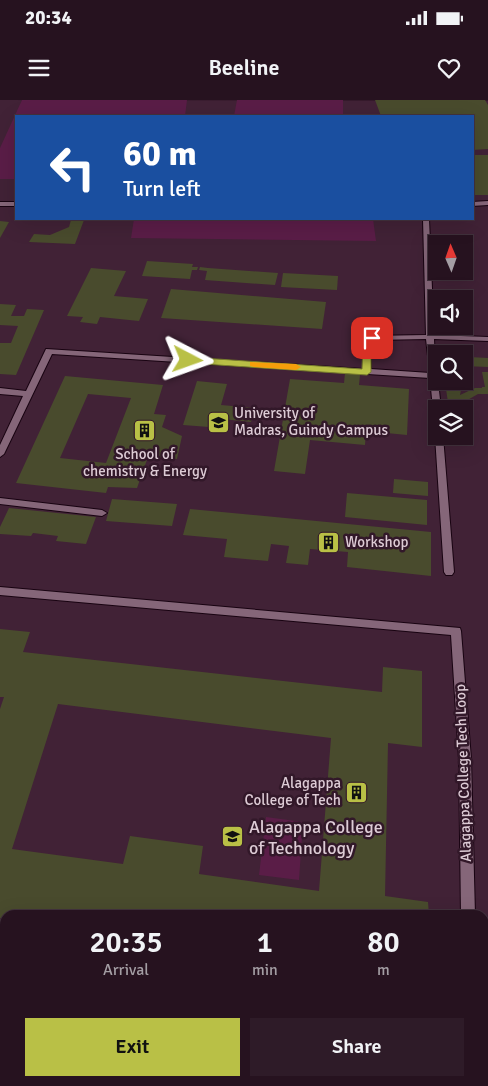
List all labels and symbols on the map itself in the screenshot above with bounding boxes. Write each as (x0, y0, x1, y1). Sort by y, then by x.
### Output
north arrow (428, 235, 472, 280)
pin (351, 317, 393, 359)
position arrow (161, 333, 213, 385)
place label: University of Madras, Guindy Campus (234, 404, 388, 439)
school or university icon: University of Madras, Guindy Campus (206, 410, 230, 434)
building icon: School of chemistry & Energy (133, 419, 157, 443)
place label: School of chemistry & Energy (83, 445, 207, 480)
building icon: Workshop (317, 530, 341, 554)
place label: Workshop (345, 533, 409, 551)
street label: Alagappa College Tech Loop (451, 684, 475, 862)
place label: Alagappa College of Tech (245, 774, 341, 809)
building icon: Alagappa College of Tech (345, 780, 369, 804)
place label: Alagappa College of Technology (249, 816, 383, 859)
school or university icon: Alagappa College of Technology (221, 825, 245, 849)

